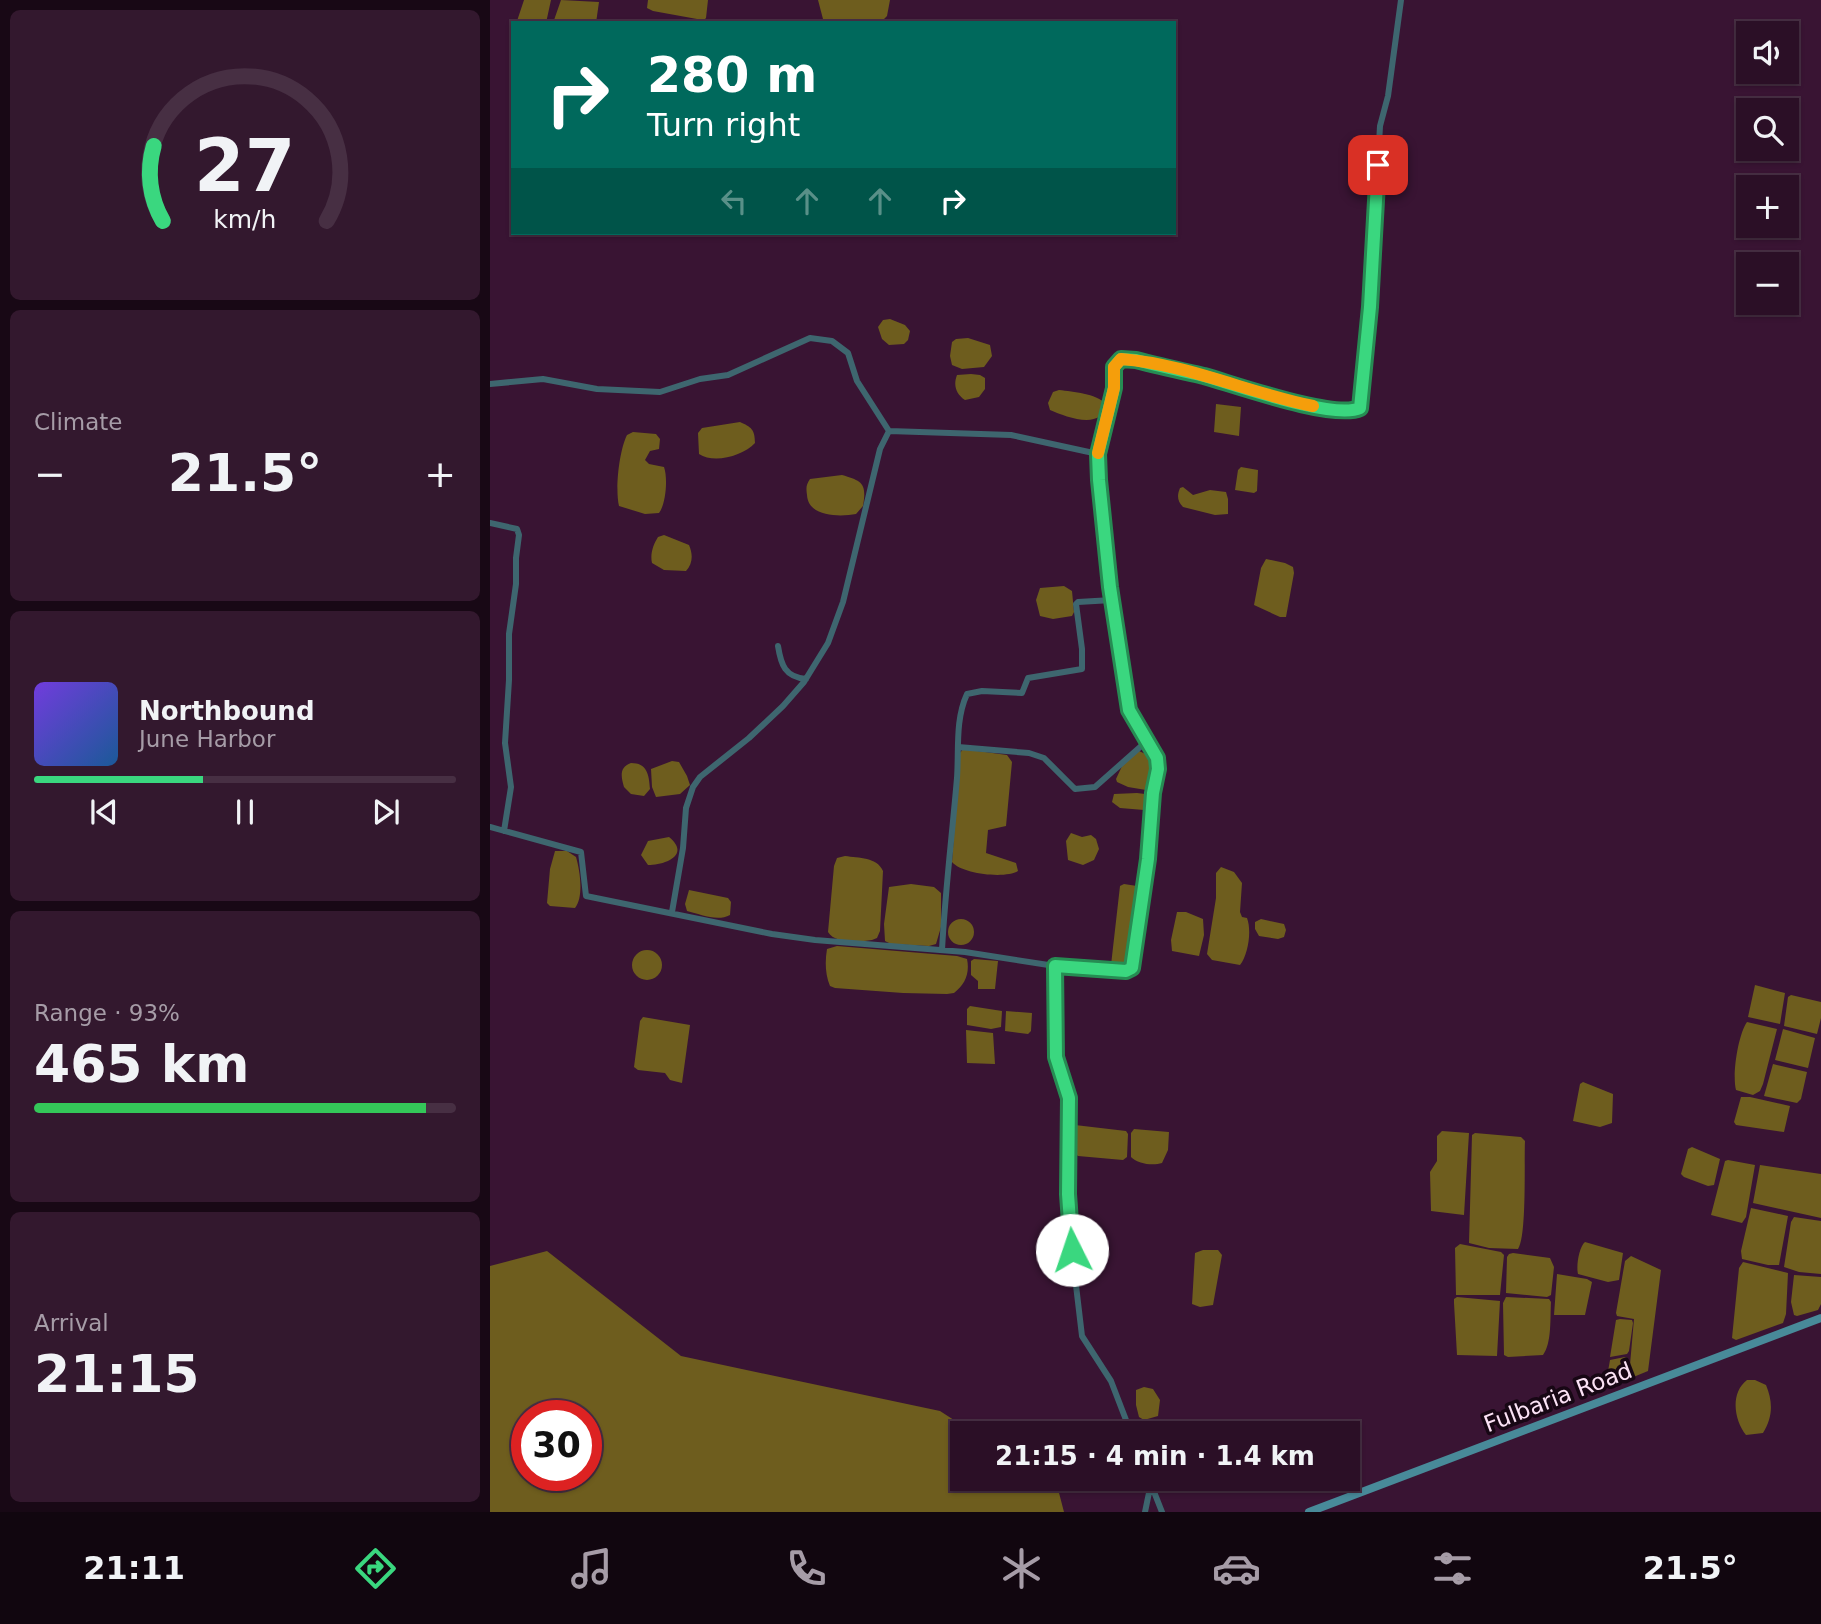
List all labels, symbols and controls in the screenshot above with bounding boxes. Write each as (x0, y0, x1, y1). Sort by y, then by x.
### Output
map controls (1736, 21, 1799, 315)
button: sound (1736, 21, 1799, 84)
text: 280 m (647, 47, 817, 104)
icon: right (532, 49, 623, 140)
button: search (1736, 98, 1799, 161)
text: Turn right (647, 106, 800, 144)
text: 27 (194, 124, 296, 209)
pin (1348, 135, 1408, 195)
icon: arrive (1359, 146, 1397, 184)
button: + (1736, 175, 1799, 238)
icon: left (715, 182, 753, 220)
icon: ahead (788, 182, 826, 220)
icon: ahead (861, 182, 899, 220)
icon: right (934, 182, 972, 220)
text: km/h (213, 205, 277, 234)
button: − (1736, 252, 1799, 315)
text: Climate (34, 409, 123, 435)
text: 21.5° (168, 443, 322, 503)
text: − (34, 452, 66, 496)
text: + (424, 452, 456, 496)
text: Northbound (139, 696, 315, 726)
text: June Harbor (139, 726, 275, 752)
icon: previous (85, 793, 123, 831)
icon: pause (226, 793, 264, 831)
icon: next (367, 793, 405, 831)
text: Range · 93% (34, 1000, 180, 1026)
text: 465 km (34, 1034, 249, 1094)
position arrow (1035, 1213, 1109, 1287)
text: Arrival (34, 1310, 109, 1336)
text: 21:15 (34, 1344, 200, 1404)
street label: Fulbaria Road (1480, 1357, 1636, 1437)
speed limit sign: 30 (511, 1400, 602, 1491)
text: 21:15 · 4 min · 1.4 km (995, 1441, 1315, 1471)
icon: directions (351, 1544, 400, 1593)
icon: music (567, 1544, 616, 1593)
icon: phone (782, 1544, 831, 1593)
icon: climate (997, 1544, 1046, 1593)
icon: car (1212, 1544, 1261, 1593)
icon: filters (1428, 1544, 1477, 1593)
text: 21:11 (83, 1549, 185, 1587)
text: 21.5° (1643, 1549, 1738, 1587)

